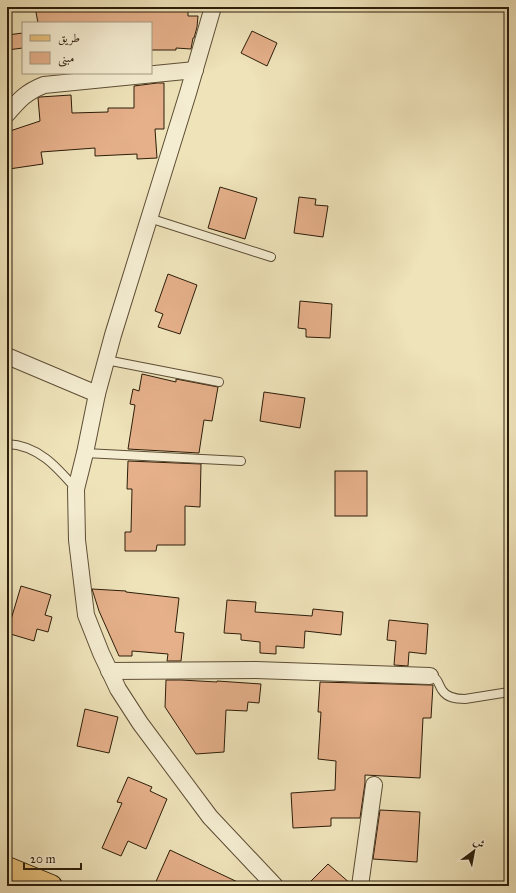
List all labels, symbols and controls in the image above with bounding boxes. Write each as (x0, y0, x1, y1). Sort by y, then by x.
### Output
legend (22, 22, 152, 74)
text: طريق (58, 31, 80, 46)
text: مبنى (58, 51, 74, 67)
north arrow (454, 831, 494, 871)
text: ش (471, 835, 487, 851)
scale bar (24, 845, 81, 871)
text: 20 m (30, 852, 56, 866)

